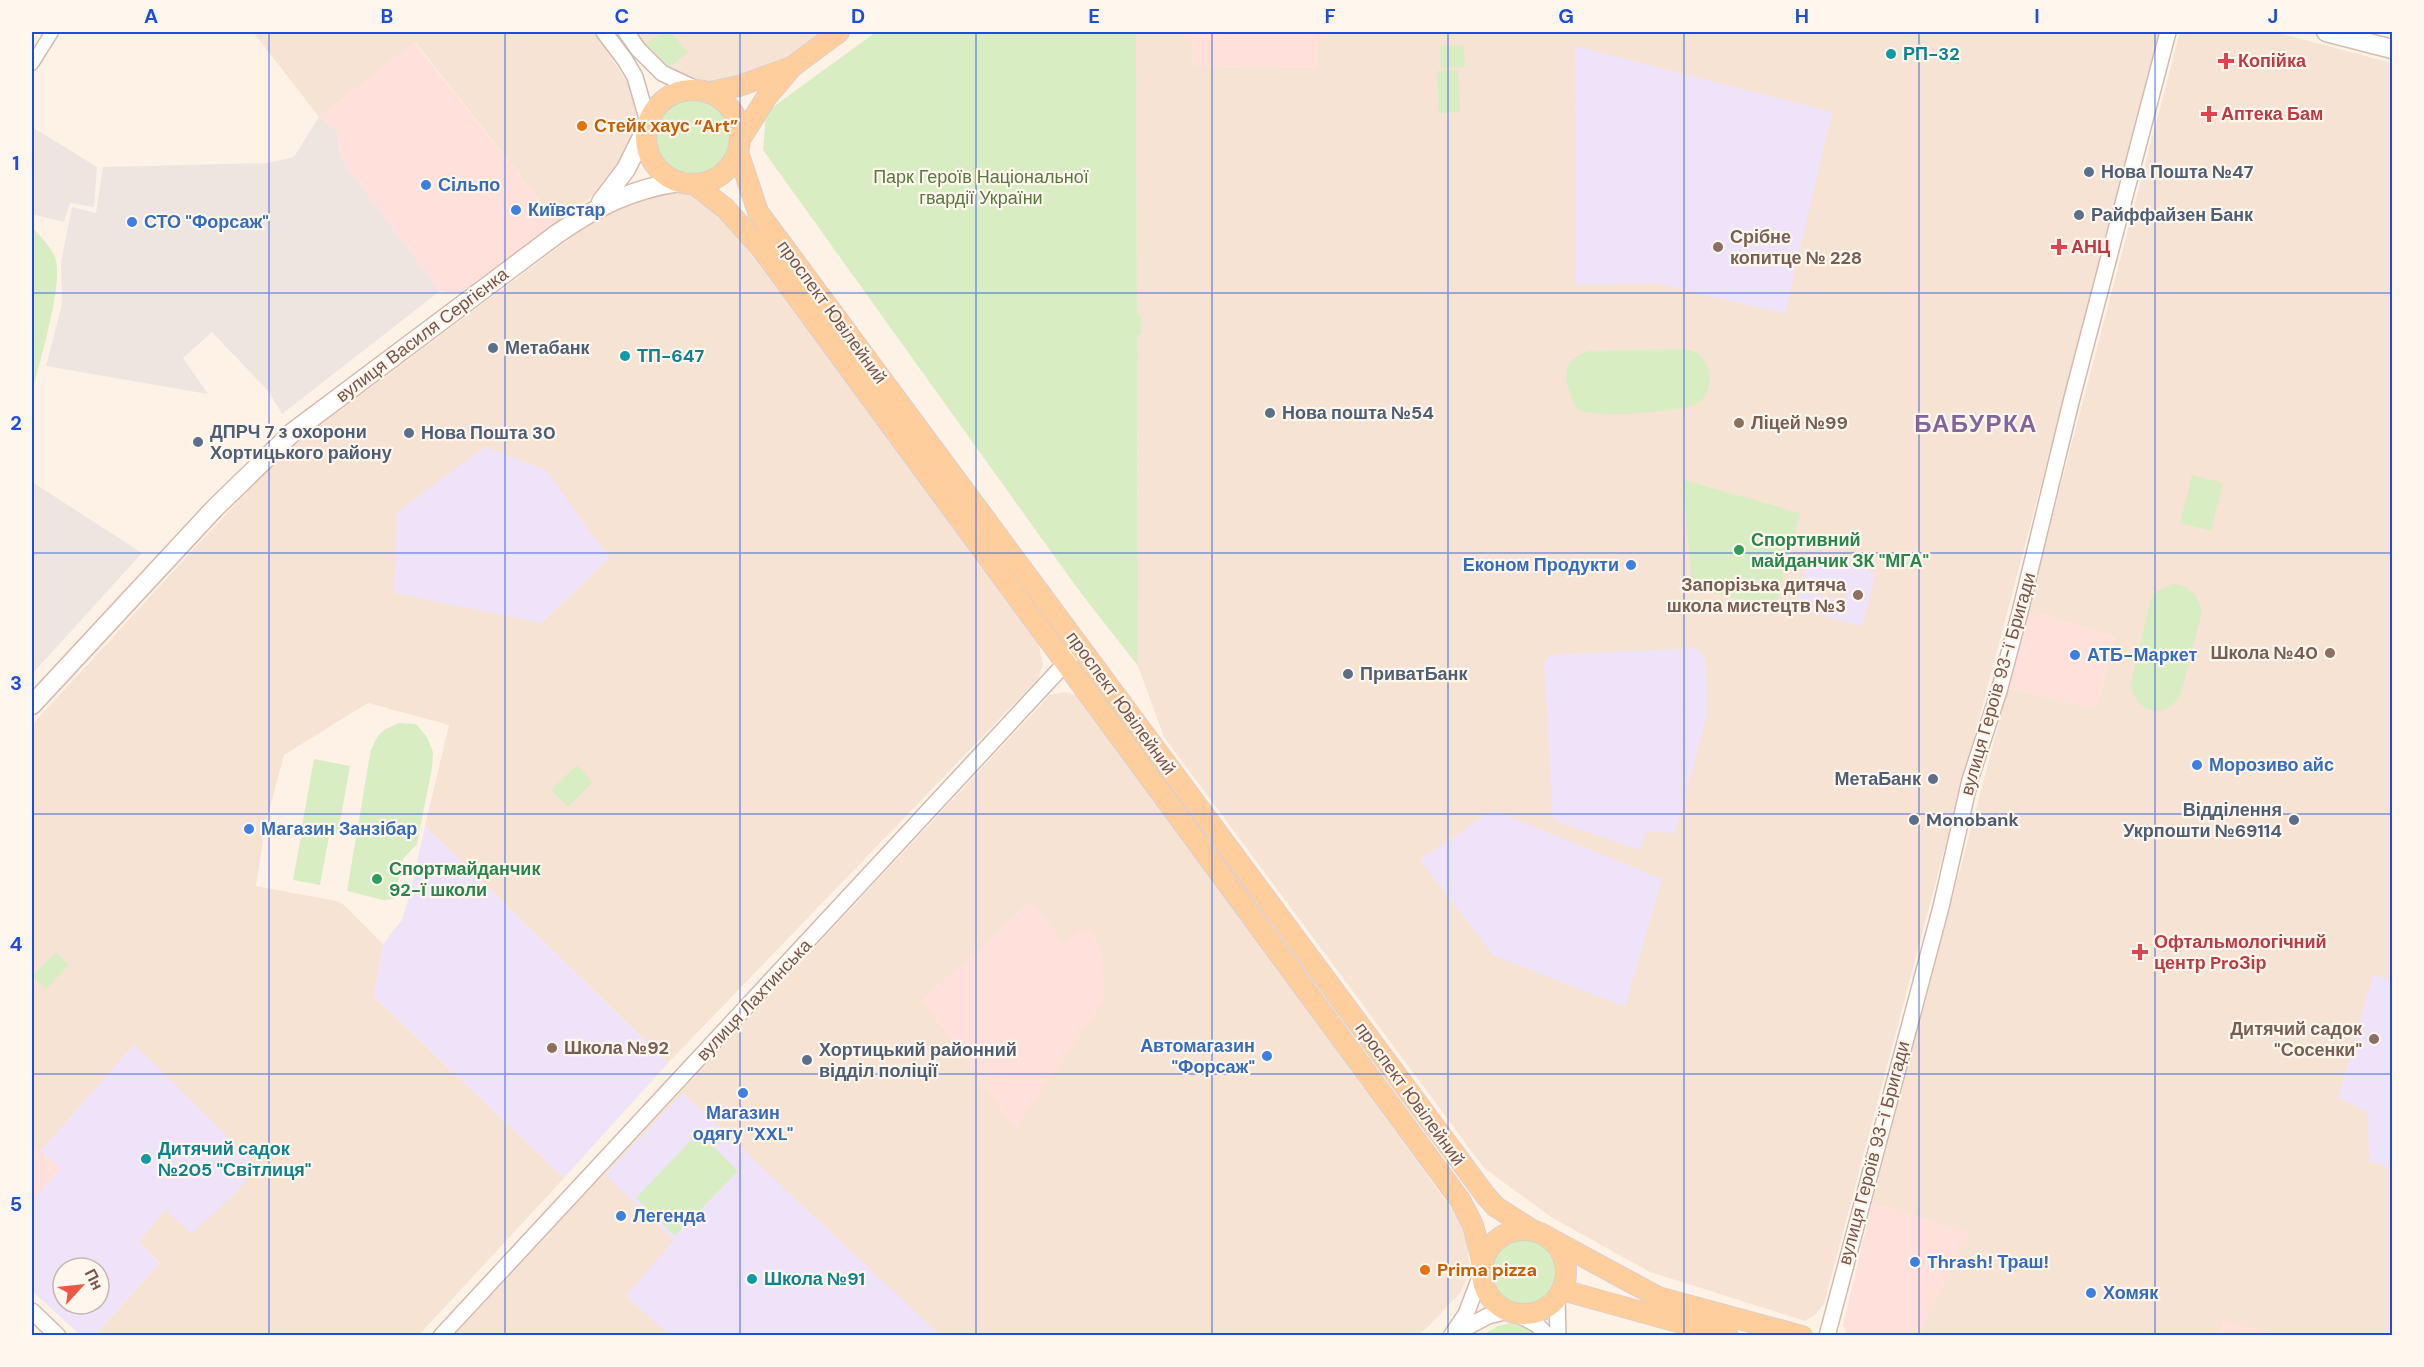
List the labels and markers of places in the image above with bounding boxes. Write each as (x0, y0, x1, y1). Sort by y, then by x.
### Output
place label: РП-32 (1903, 42, 1960, 66)
marker: РП-32 (1884, 47, 1898, 61)
place label: Копійка (2238, 49, 2307, 73)
marker: Копійка (2219, 54, 2233, 68)
place label: Аптека Бам (2221, 102, 2323, 126)
marker: Аптека Бам (2202, 107, 2216, 121)
place label: Стейк хаус “Art” (594, 114, 738, 138)
marker: Стейк хаус “Art” (575, 119, 589, 133)
place label: Нова Пошта №47 (2101, 160, 2254, 184)
marker: Нова Пошта №47 (2082, 165, 2096, 179)
place label: Сільпо (438, 173, 500, 197)
marker: Сільпо (419, 178, 433, 192)
place label: Київстар (528, 198, 606, 222)
marker: Київстар (509, 203, 523, 217)
place label: Райффайзен Банк (2091, 203, 2254, 227)
marker: Райффайзен Банк (2072, 208, 2086, 222)
place label: СТО "Форсаж" (144, 210, 269, 234)
marker: СТО "Форсаж" (125, 215, 139, 229)
place label: Срібне копитце № 228 (1730, 225, 1862, 270)
place label: АНЦ (2071, 235, 2111, 259)
marker: Срібне копитце № 228 (1711, 240, 1725, 254)
marker: АНЦ (2052, 240, 2066, 254)
place label: Метабанк (505, 336, 591, 360)
marker: Метабанк (486, 341, 500, 355)
place label: ТП-647 (637, 344, 704, 368)
marker: ТП-647 (618, 349, 632, 363)
place label: Нова пошта №54 (1282, 401, 1434, 425)
marker: Нова пошта №54 (1263, 406, 1277, 420)
place label: Ліцей №99 (1751, 411, 1848, 435)
marker: Ліцей №99 (1732, 416, 1746, 430)
place label: ДПРЧ 7 з охорони Хортицького району (210, 420, 392, 465)
place label: Нова Пошта 30 (421, 421, 556, 445)
marker: Нова Пошта 30 (402, 426, 416, 440)
marker: ДПРЧ 7 з охорони Хортицького району (191, 435, 205, 449)
place label: Спортивний майданчик ЗК "МГА" (1751, 528, 1929, 573)
marker: Спортивний майданчик ЗК "МГА" (1732, 543, 1746, 557)
place label: Економ Продукти (1463, 553, 1619, 577)
marker: Економ Продукти (1624, 558, 1638, 572)
place label: Запорізька дитяча школа мистецтв №3 (1667, 573, 1847, 618)
marker: Запорізька дитяча школа мистецтв №3 (1851, 588, 1865, 602)
place label: Школа №40 (2210, 641, 2318, 665)
place label: АТБ-Маркет (2087, 643, 2197, 667)
marker: Школа №40 (2323, 646, 2337, 660)
marker: АТБ-Маркет (2068, 648, 2082, 662)
place label: ПриватБанк (1360, 662, 1468, 686)
marker: ПриватБанк (1341, 667, 1355, 681)
place label: Морозиво айс (2209, 753, 2334, 777)
marker: Морозиво айс (2190, 758, 2204, 772)
place label: МетаБанк (1835, 767, 1922, 791)
marker: МетаБанк (1926, 772, 1940, 786)
place label: Відділення Укрпошти №69114 (2123, 798, 2282, 843)
place label: Monobank (1926, 808, 2019, 832)
marker: Monobank (1907, 813, 1921, 827)
marker: Відділення Укрпошти №69114 (2287, 813, 2301, 827)
place label: Магазин Занзібар (261, 817, 417, 841)
marker: Магазин Занзібар (242, 822, 256, 836)
place label: Спортмайданчик 92-ї школи (389, 857, 541, 902)
marker: Спортмайданчик 92-ї школи (370, 872, 384, 886)
place label: Офтальмологічний центр ProЗір (2154, 930, 2327, 975)
marker: Офтальмологічний центр ProЗір (2131, 943, 2149, 961)
place label: Дитячий садок "Сосенки" (2230, 1017, 2363, 1062)
marker: Дитячий садок "Сосенки" (2367, 1032, 2381, 1046)
place label: Автомагазин "Форсаж" (1140, 1034, 1255, 1079)
place label: Школа №92 (564, 1036, 669, 1060)
place label: Хортицький районний відділ поліції (819, 1038, 1017, 1083)
marker: Школа №92 (545, 1041, 559, 1055)
marker: Автомагазин "Форсаж" (1260, 1049, 1274, 1063)
marker: Хортицький районний відділ поліції (800, 1053, 814, 1067)
marker: Магазин одягу "XXL" (736, 1086, 750, 1100)
place label: Магазин одягу "XXL" (693, 1101, 793, 1146)
place label: Дитячий садок №205 "Свiтлиця" (158, 1137, 311, 1182)
marker: Дитячий садок №205 "Свiтлиця" (139, 1152, 153, 1166)
place label: Легенда (633, 1204, 706, 1228)
marker: Легенда (614, 1209, 628, 1223)
place label: Thrash! Траш! (1927, 1250, 2049, 1274)
marker: Thrash! Траш! (1908, 1255, 1922, 1269)
place label: Prima pizza (1437, 1258, 1537, 1282)
marker: Prima pizza (1418, 1263, 1432, 1277)
place label: Школа №91 (764, 1267, 865, 1291)
marker: Школа №91 (745, 1272, 759, 1286)
place label: Хомяк (2103, 1281, 2159, 1305)
marker: Хомяк (2084, 1286, 2098, 1300)

